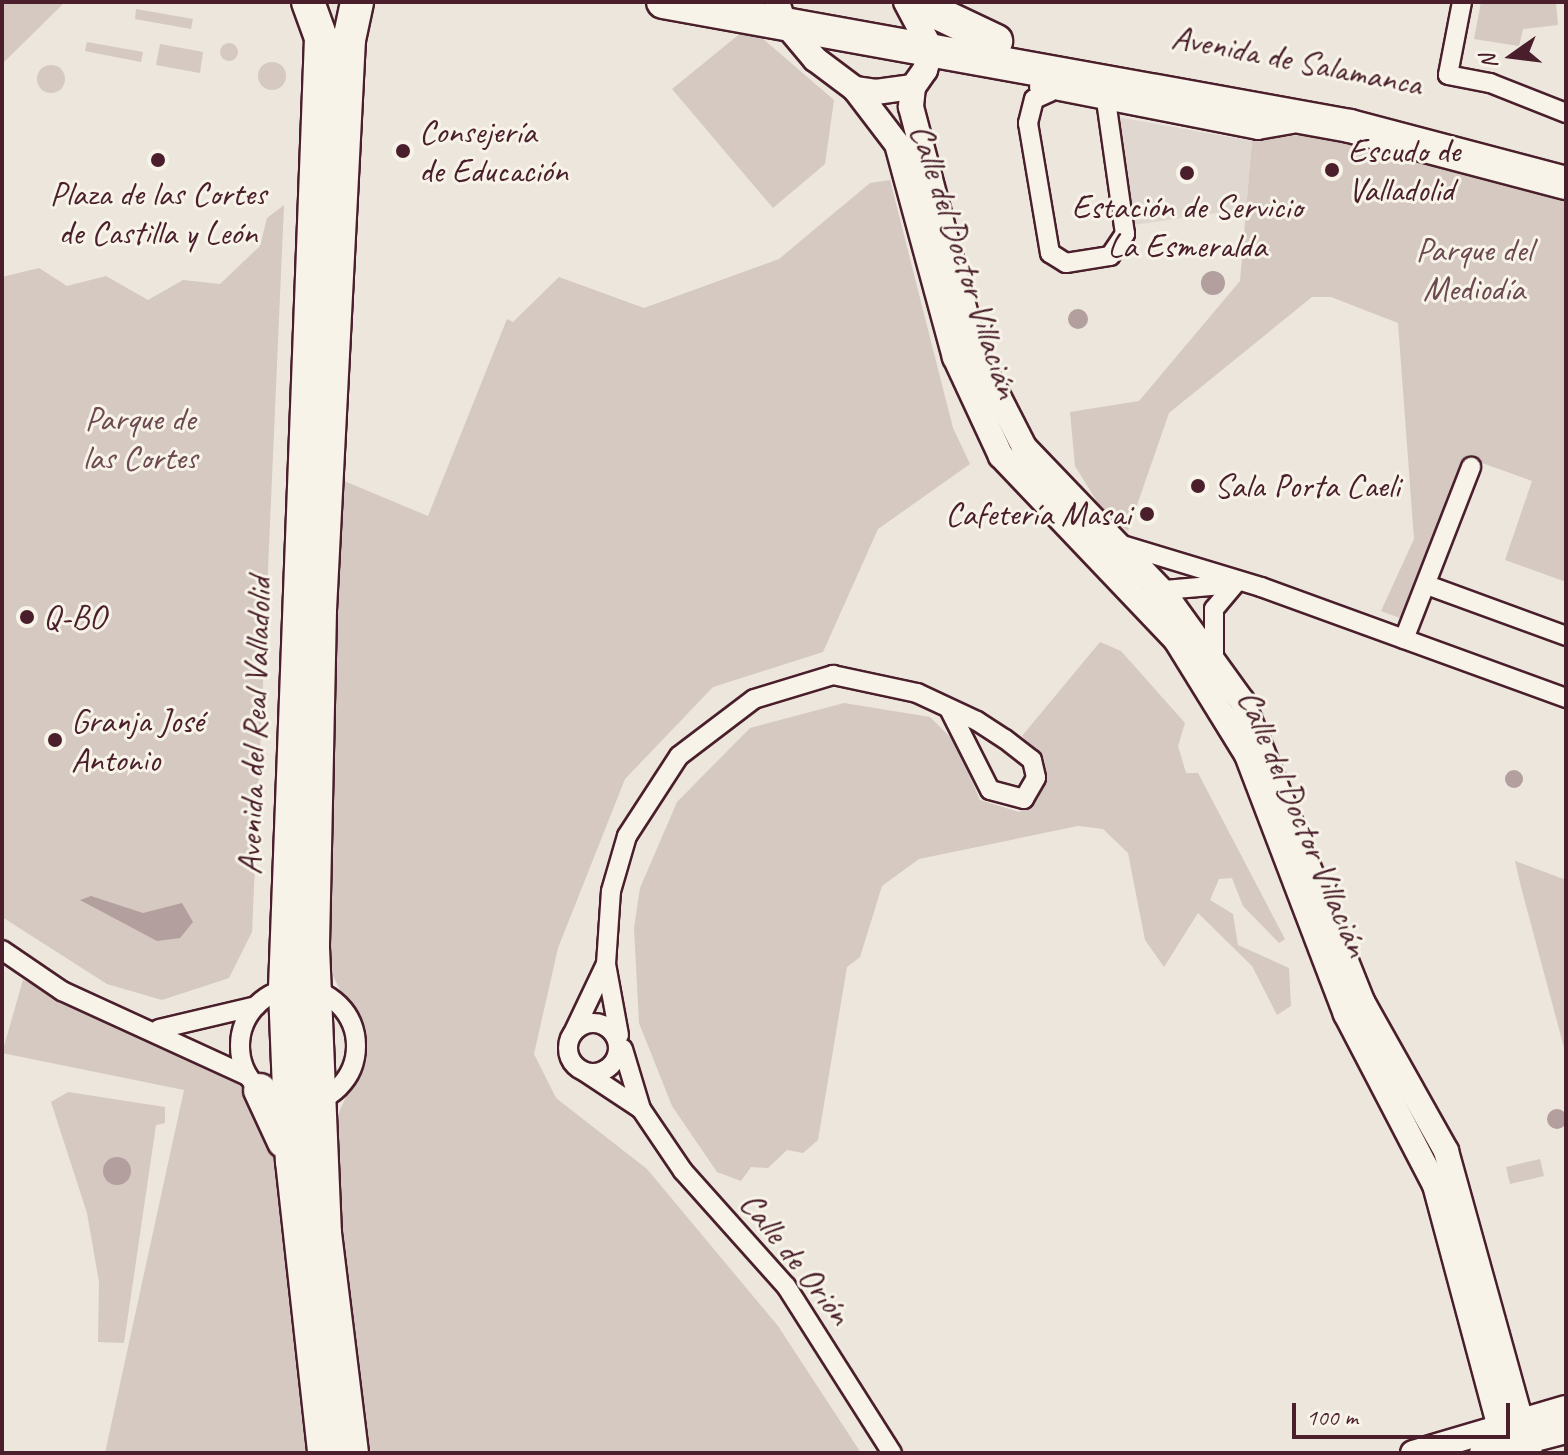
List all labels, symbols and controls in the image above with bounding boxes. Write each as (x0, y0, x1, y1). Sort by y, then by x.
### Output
street label: Avenida de Salamanca (1167, 16, 1427, 104)
north arrow (1472, 16, 1552, 96)
text: N (1473, 52, 1504, 72)
place label: Consejería de Educación (419, 111, 567, 190)
street label: Calle del Doctor Villacián (902, 119, 1028, 403)
place label: Escudo de Valladolid (1348, 130, 1460, 210)
marker: Consejería de Educación (394, 142, 412, 160)
marker: Plaza de las Cortes de Castilla y León (149, 151, 167, 169)
marker: Escudo de Valladolid (1323, 161, 1341, 179)
marker: Estación de Servicio La Esmeralda (1178, 164, 1196, 182)
place label: Plaza de las Cortes de Castilla y León (50, 173, 266, 252)
place label: Estación de Servicio La Esmeralda (1072, 186, 1302, 266)
park label: Parque del Mediodía (1416, 229, 1532, 308)
park label: Parque de las Cortes (83, 398, 197, 478)
place label: Sala Porta Caeli (1214, 466, 1399, 506)
marker: Sala Porta Caeli (1189, 477, 1207, 495)
place label: Cafetería Masai (944, 494, 1131, 534)
marker: Cafetería Masai (1138, 505, 1156, 523)
street label: Avenida del Real Valladolid (228, 577, 280, 875)
place label: Q-BO (43, 597, 106, 637)
marker: Q-BO (18, 608, 36, 626)
street label: Calle del Doctor Villacián (1230, 684, 1378, 962)
place label: Granja José Antonio (71, 700, 203, 780)
marker: Granja José Antonio (46, 731, 64, 749)
street label: Calle de Orión (732, 1183, 860, 1333)
scale bar (1296, 1387, 1514, 1437)
text: 100 m (1306, 1402, 1358, 1432)

